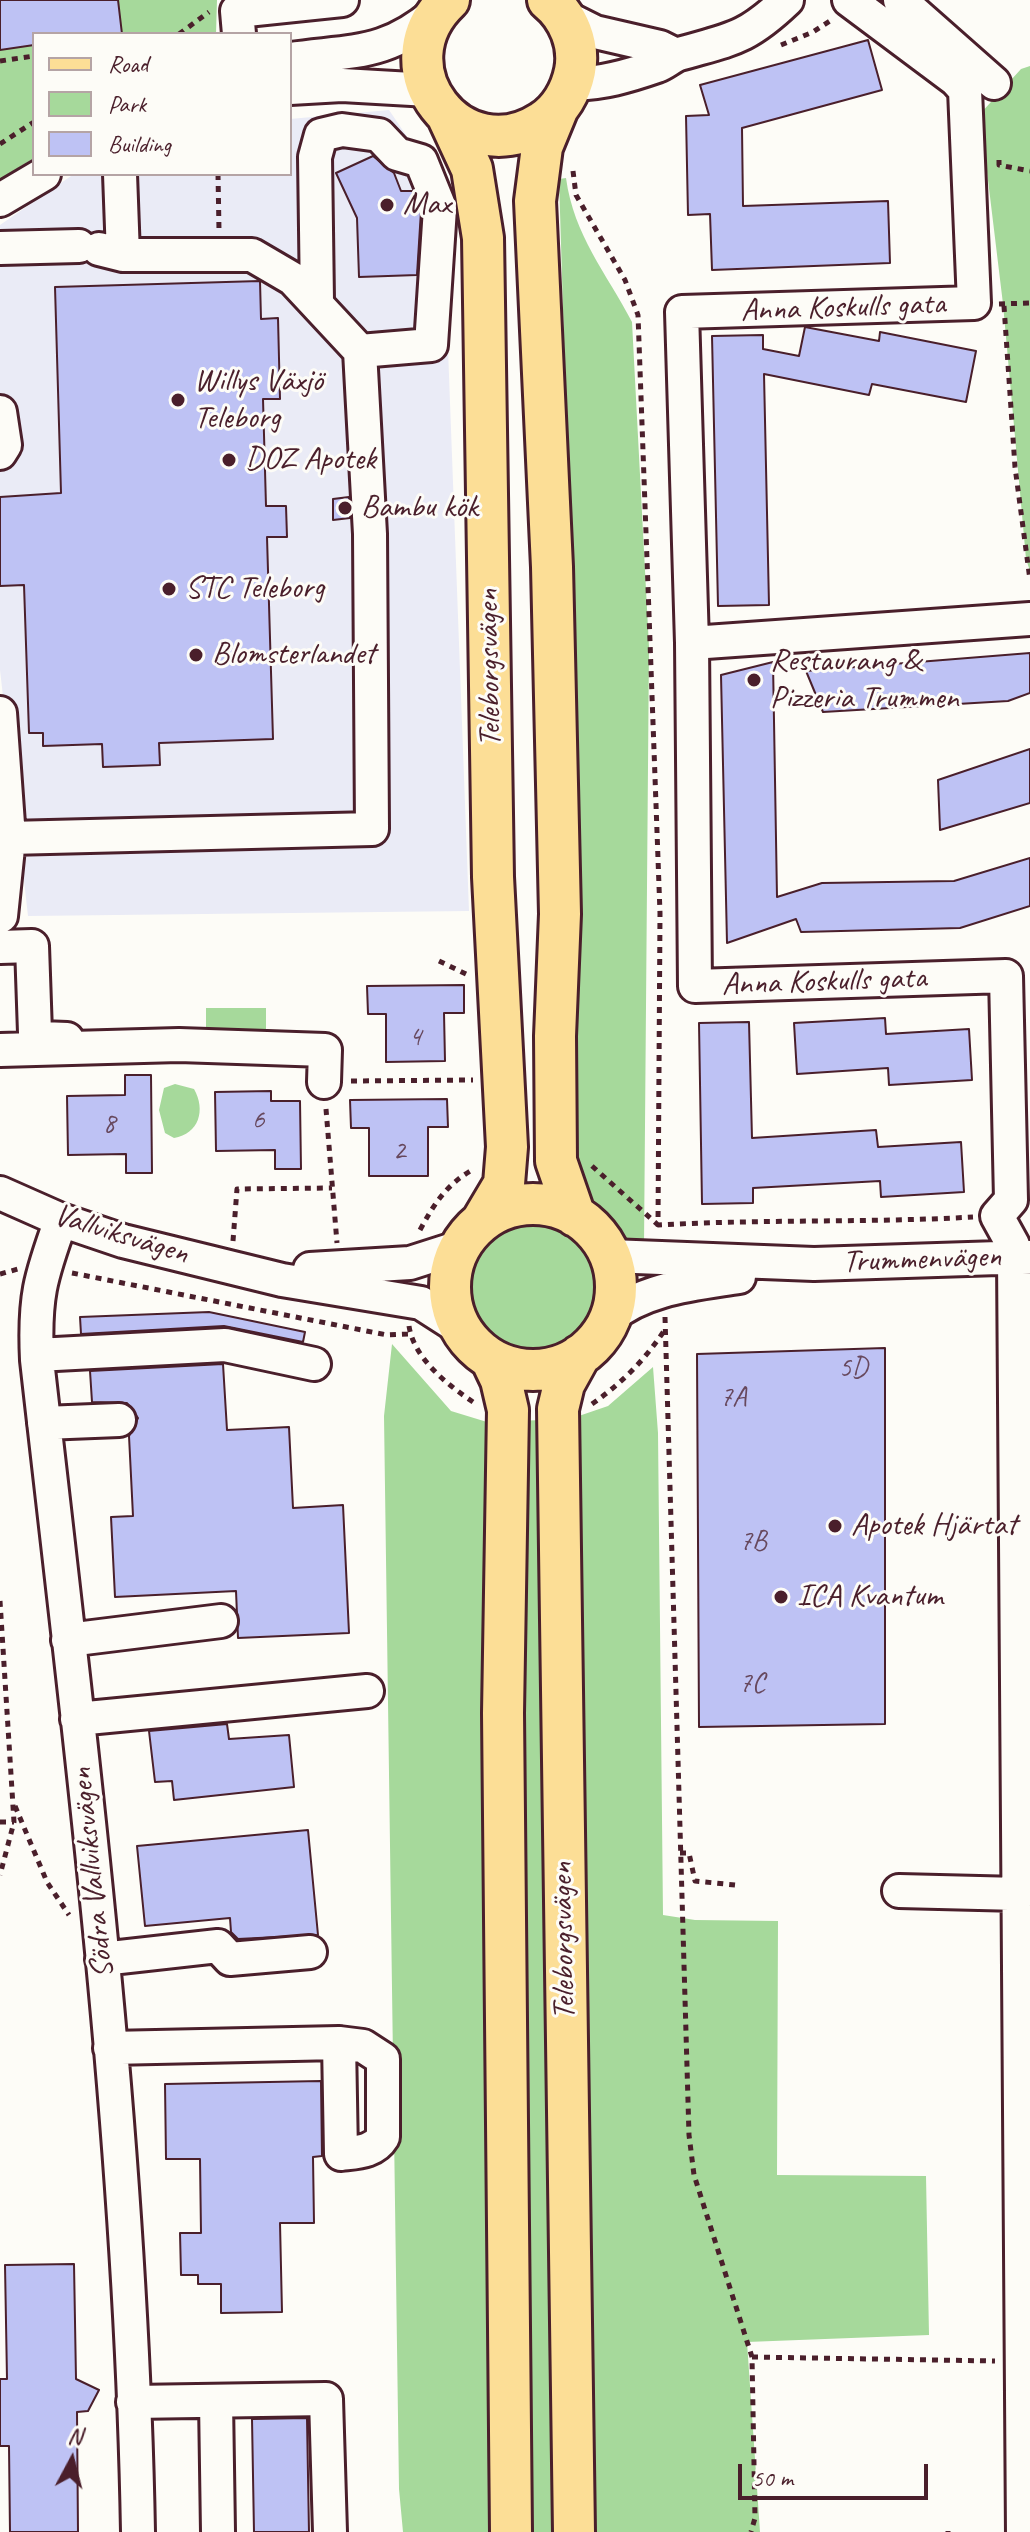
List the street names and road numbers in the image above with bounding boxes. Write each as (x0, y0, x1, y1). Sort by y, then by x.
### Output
street label: Anna Koskulls gata (740, 285, 946, 331)
street label: Teleborgsvägen (469, 589, 511, 747)
street label: Anna Koskulls gata (721, 959, 927, 1005)
street label: Vallviksvägen (49, 1196, 193, 1274)
street label: Trummenvägen (842, 1238, 1002, 1282)
street label: Södra Vallviksvägen (63, 1766, 123, 1980)
street label: Teleborgsvägen (543, 1862, 585, 2020)

